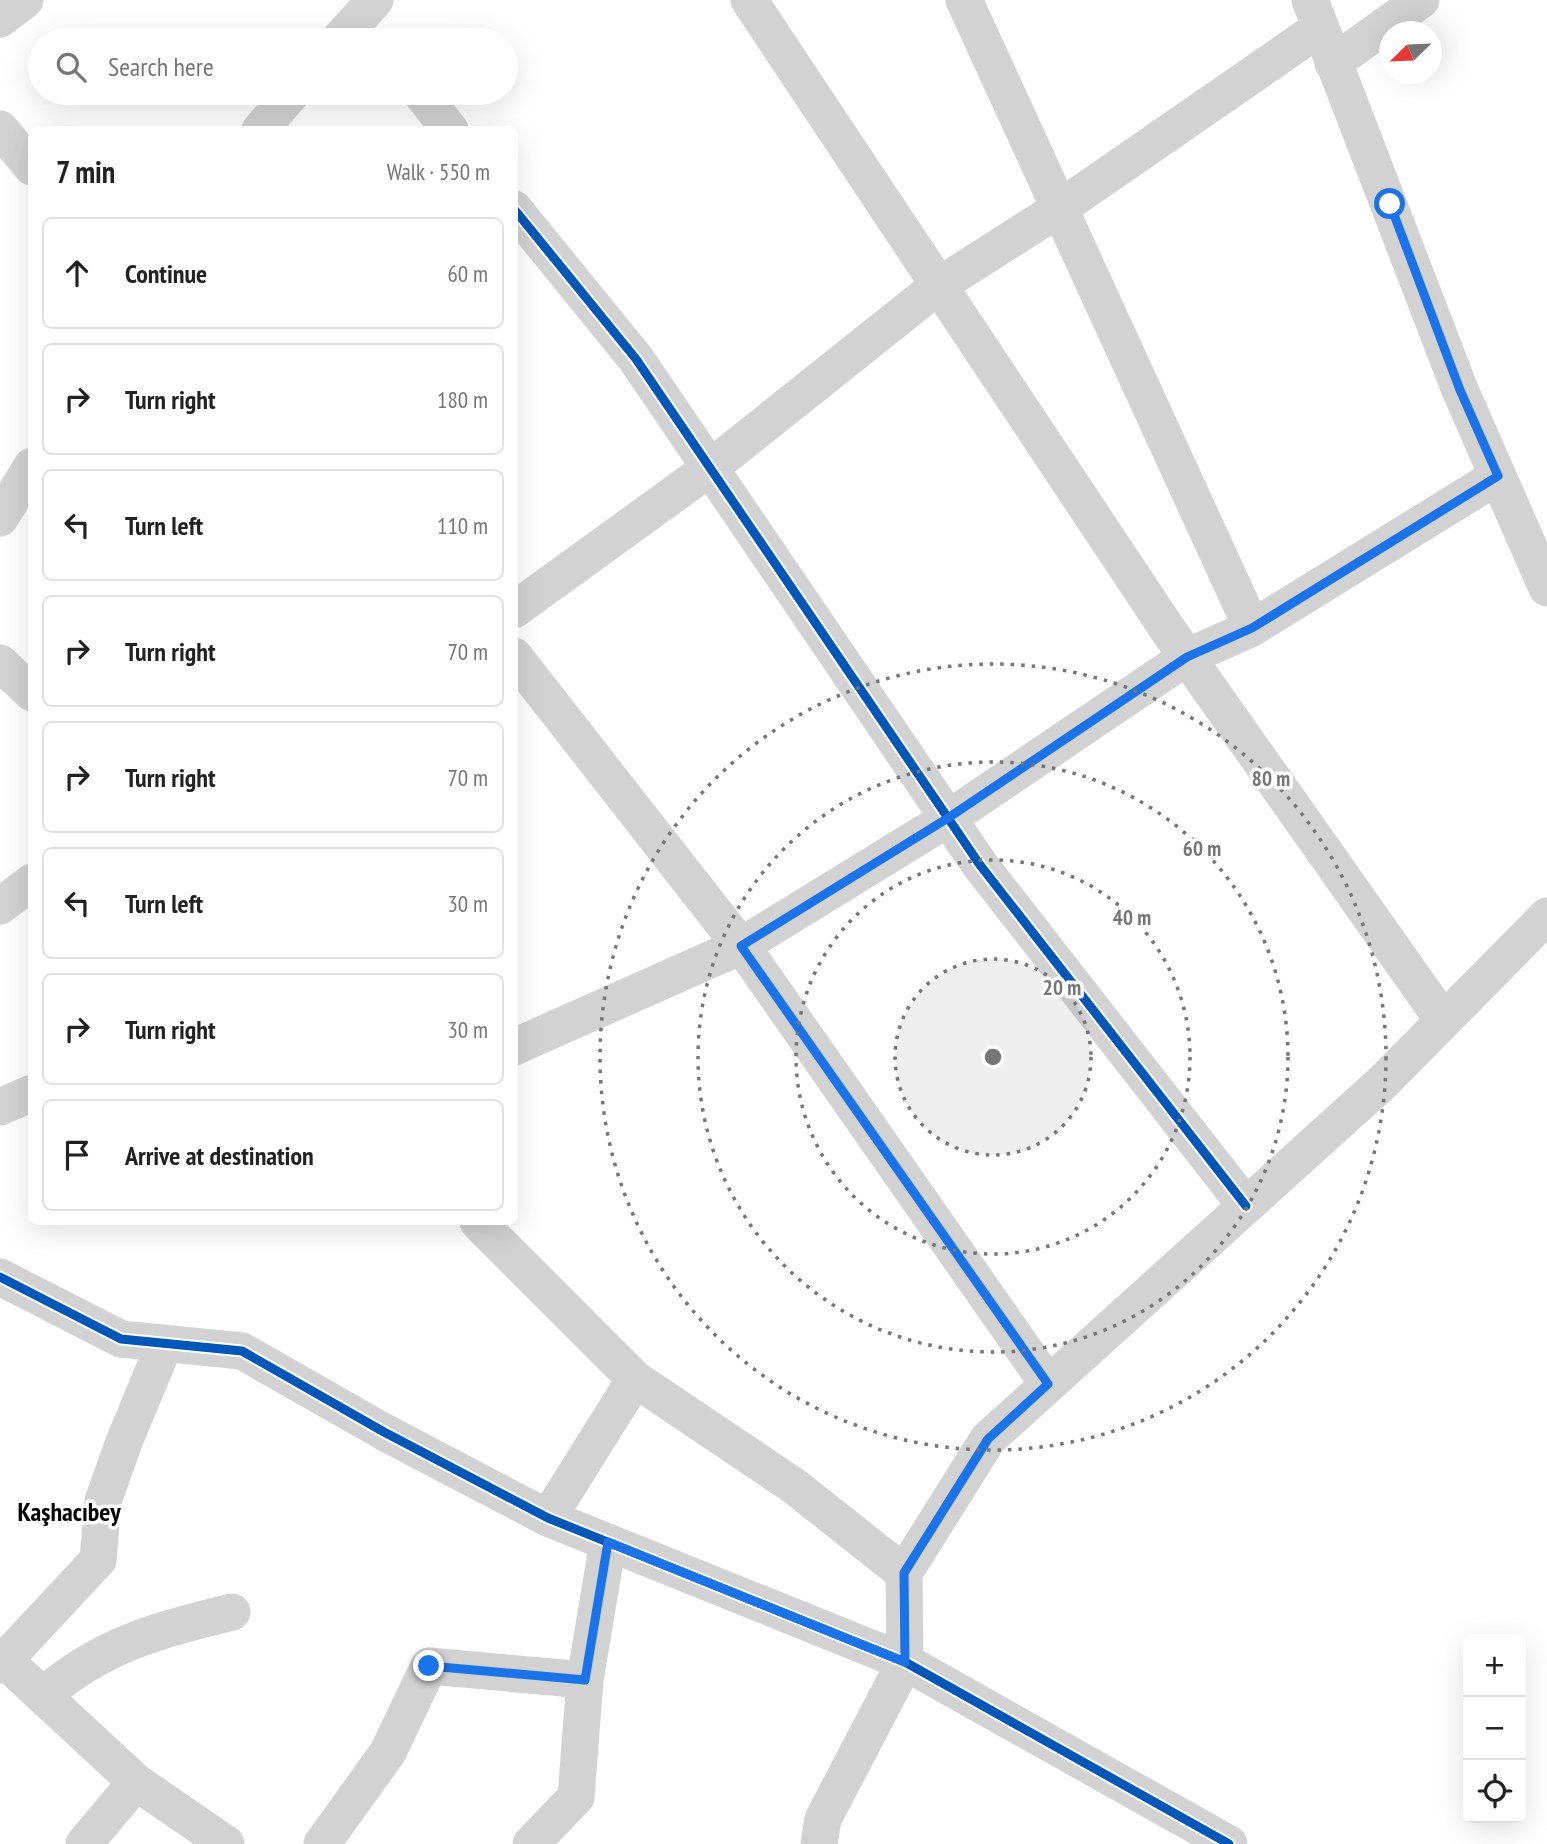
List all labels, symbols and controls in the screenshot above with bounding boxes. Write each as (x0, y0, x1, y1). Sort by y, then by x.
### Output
north arrow (1379, 21, 1442, 84)
search box (28, 28, 518, 105)
icon: search (52, 48, 90, 86)
text: Search here (108, 50, 214, 83)
text: 7 min (56, 152, 115, 191)
text: Walk · 550 m (387, 157, 490, 186)
route start (1374, 188, 1405, 219)
icon: ahead (58, 254, 96, 292)
text: Continue (125, 257, 207, 290)
text: 60 m (447, 259, 488, 288)
icon: right (58, 380, 96, 418)
text: Turn right (125, 383, 216, 416)
text: 180 m (437, 385, 488, 414)
icon: left (58, 506, 96, 544)
text: Turn left (125, 509, 203, 542)
text: 110 m (437, 511, 488, 540)
icon: right (58, 632, 96, 670)
text: Turn right (125, 635, 216, 668)
text: 70 m (447, 637, 488, 666)
icon: right (58, 758, 96, 796)
text: Turn right (125, 761, 216, 794)
text: 70 m (447, 763, 488, 792)
text: 80 m (1252, 765, 1290, 792)
text: 60 m (1183, 835, 1221, 862)
icon: left (58, 884, 96, 922)
text: Turn left (125, 887, 203, 920)
text: 30 m (447, 889, 488, 918)
text: 40 m (1113, 904, 1151, 931)
text: 20 m (1043, 974, 1081, 1001)
icon: right (58, 1010, 96, 1048)
text: Turn right (125, 1013, 216, 1046)
text: 30 m (447, 1015, 488, 1044)
centre of rings (981, 1045, 1005, 1069)
icon: arrive (58, 1136, 96, 1174)
text: Arrive at destination (125, 1139, 314, 1172)
district label: Kaşhacıbey (17, 1495, 121, 1528)
map controls (1463, 1634, 1526, 1823)
button: + (1463, 1634, 1526, 1697)
route end (413, 1650, 444, 1681)
button: − (1463, 1697, 1526, 1760)
button: locate (1463, 1760, 1526, 1823)

